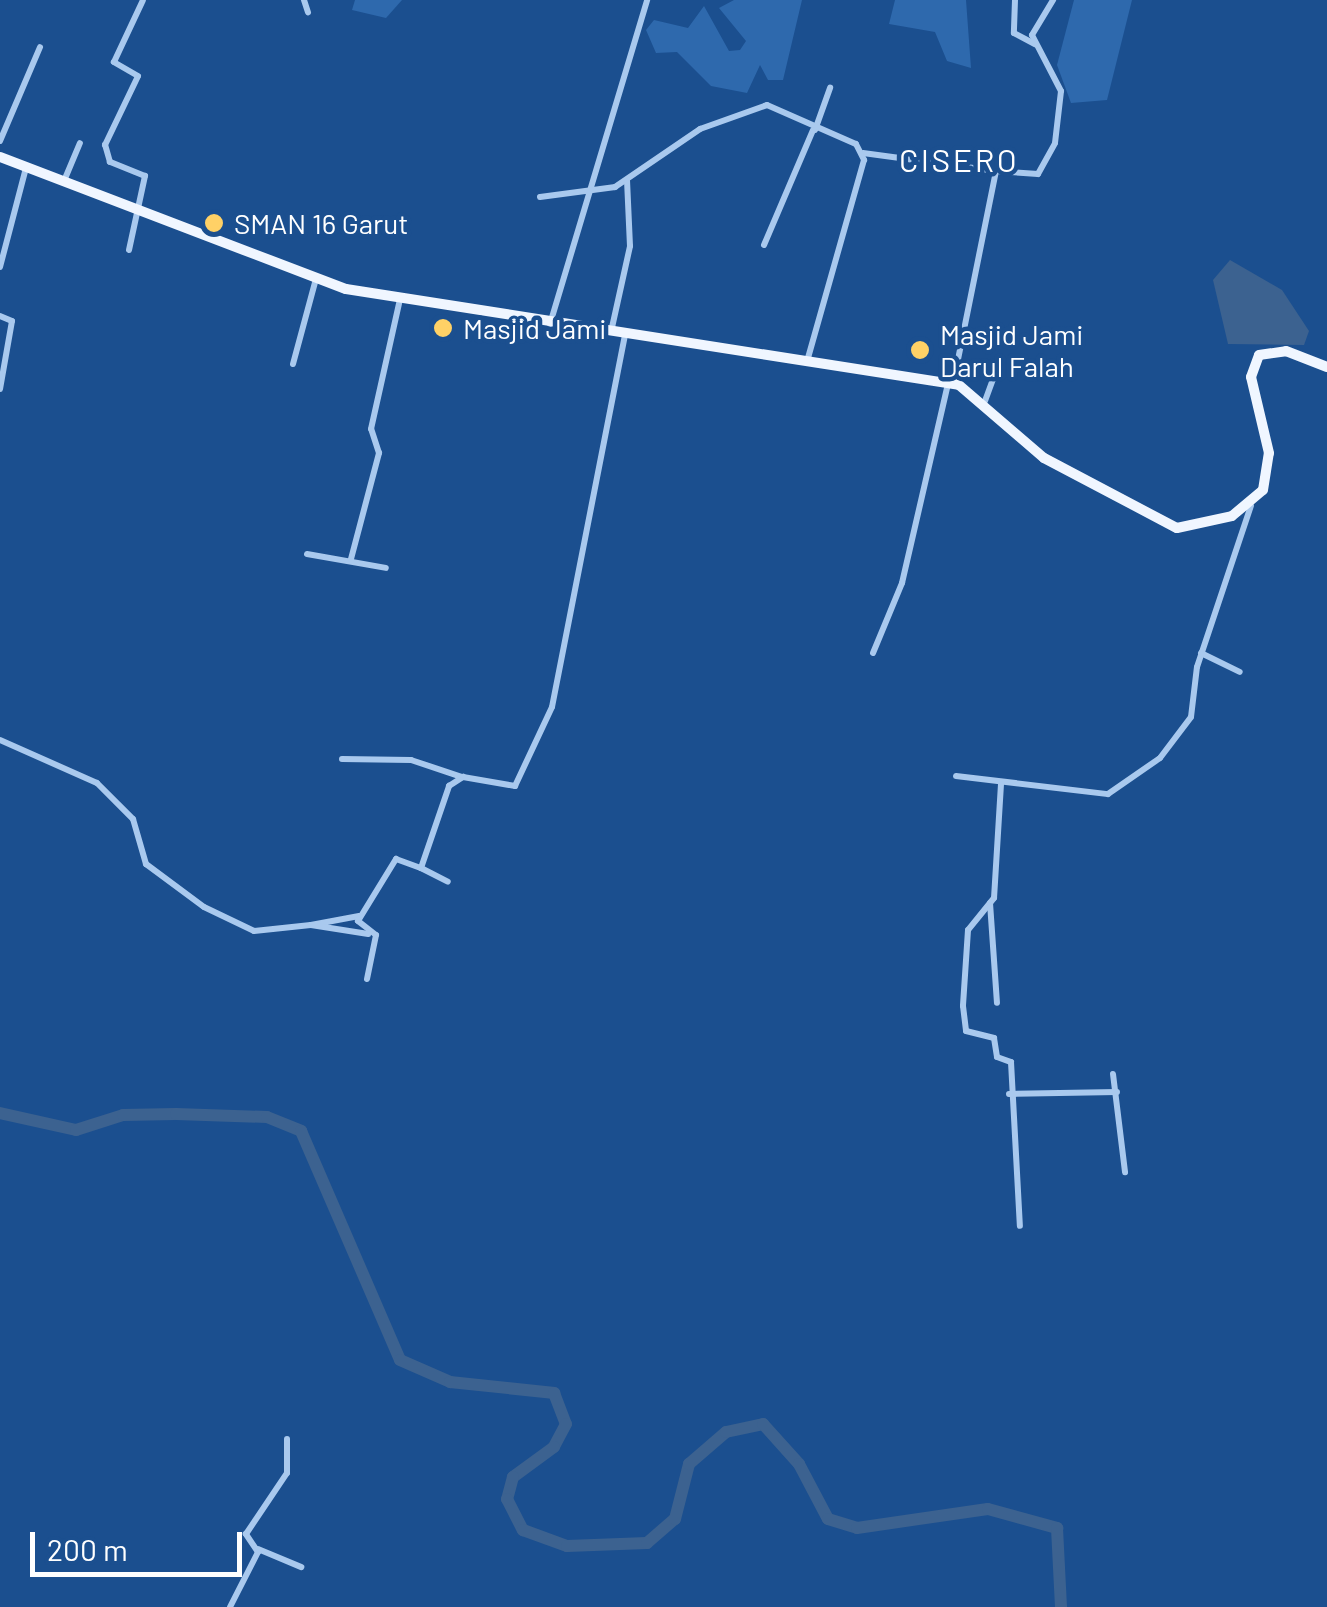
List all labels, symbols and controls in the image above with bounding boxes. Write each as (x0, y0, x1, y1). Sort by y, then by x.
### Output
district label: CISERO (899, 140, 1019, 178)
place label: SMAN 16 Garut (234, 206, 408, 240)
marker: SMAN 16 Garut (203, 212, 225, 234)
place label: Masjid Jami (463, 311, 606, 345)
marker: Masjid Jami (432, 317, 454, 339)
place label: Masjid Jami Darul Falah (940, 317, 1083, 383)
marker: Masjid Jami Darul Falah (909, 339, 931, 361)
scale bar (35, 1512, 248, 1574)
text: 200 m (47, 1531, 128, 1567)

